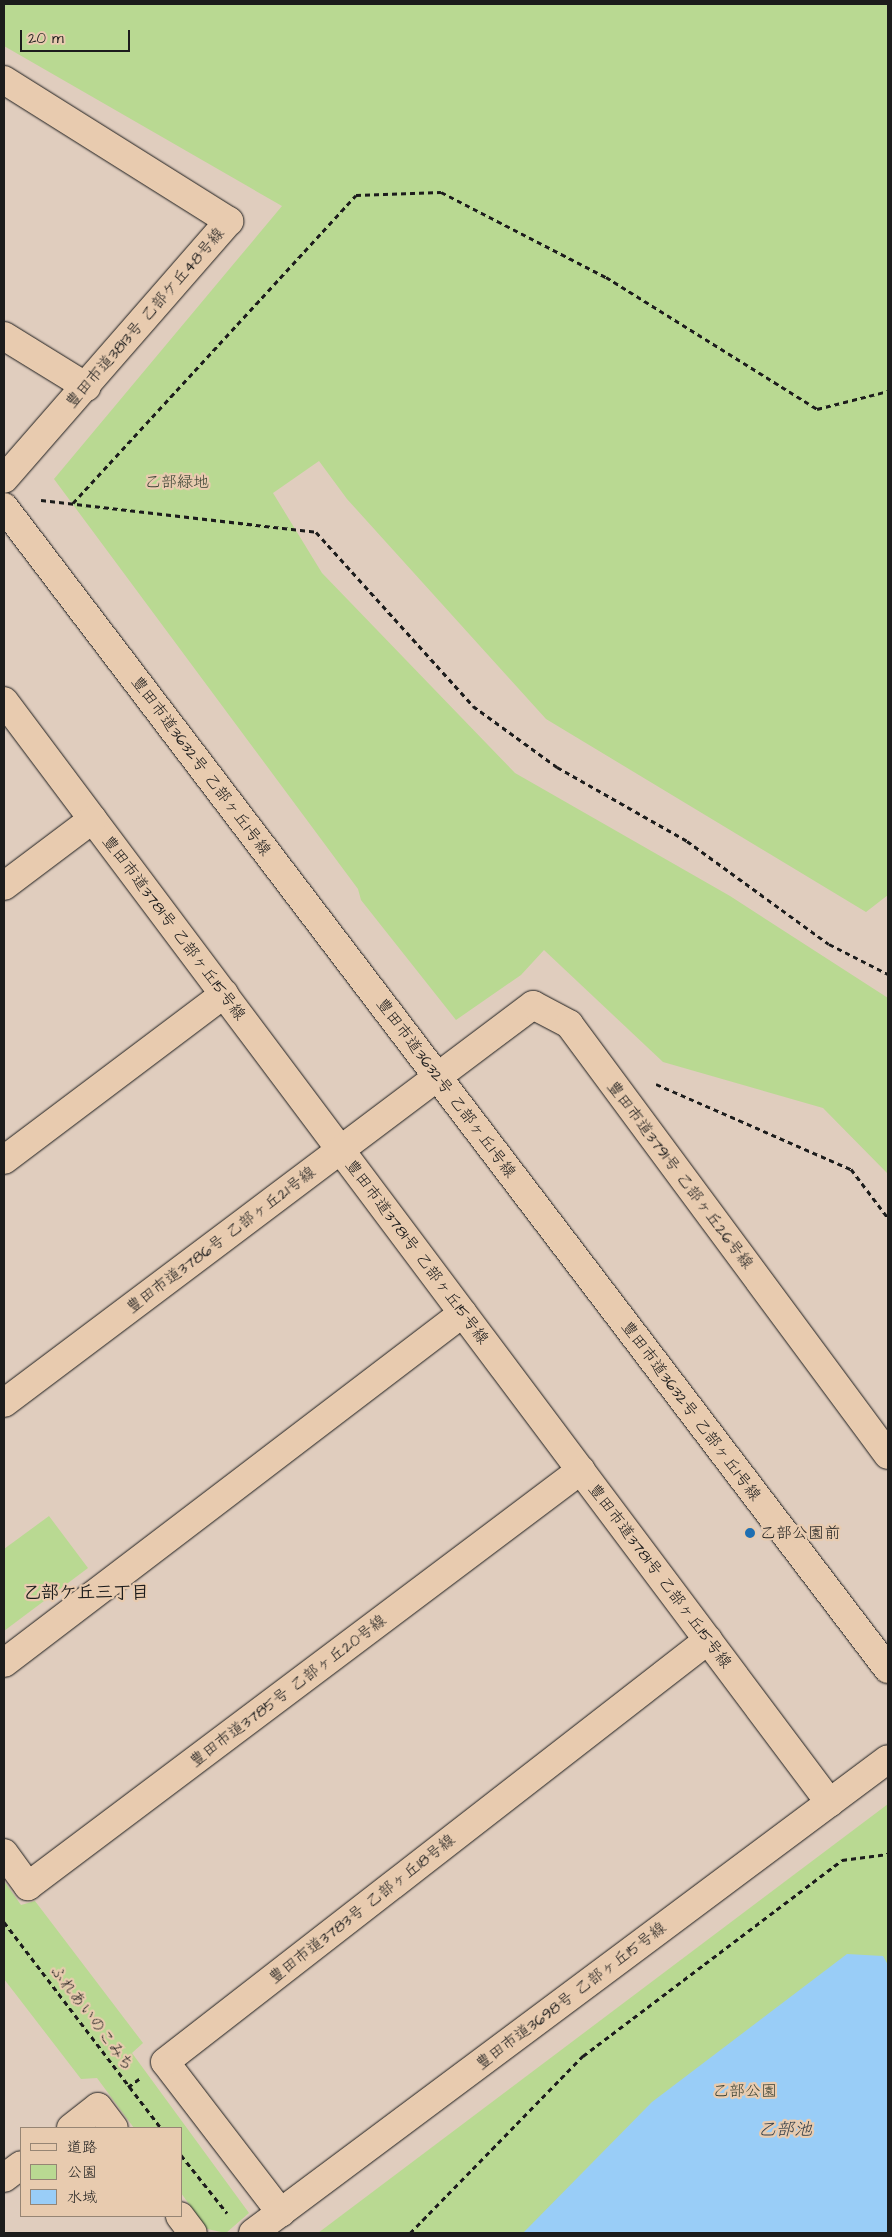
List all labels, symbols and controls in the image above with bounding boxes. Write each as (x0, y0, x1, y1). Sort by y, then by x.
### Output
scale bar (22, 20, 132, 52)
text: 20 m (28, 28, 64, 49)
street label: 豊田市道3813号 乙部ケ丘48号線 (62, 224, 228, 412)
park label: 乙部緑地 (145, 472, 209, 492)
street label: 豊田市道3632号 乙部ヶ丘1号線 (127, 672, 275, 860)
street label: 豊田市道3781号 乙部ヶ丘15号線 (98, 832, 250, 1024)
street label: 豊田市道3632号 乙部ヶ丘1号線 (372, 994, 520, 1182)
street label: 豊田市道3791号 乙部ヶ丘26号線 (603, 1077, 757, 1273)
street label: 豊田市道3781号 乙部ヶ丘15号線 (341, 1156, 493, 1348)
street label: 豊田市道3786号 乙部ヶ丘21号線 (123, 1163, 319, 1317)
street label: 豊田市道3632号 乙部ヶ丘1号線 (617, 1317, 765, 1505)
street label: 豊田市道3781号 乙部ヶ丘15号線 (584, 1480, 736, 1672)
place label: 乙部公園前 (760, 1523, 840, 1543)
marker: 乙部公園前 (744, 1527, 756, 1539)
district label: 乙部ケ丘三丁目 (23, 1582, 149, 1604)
street label: 豊田市道3785号 乙部ヶ丘20号線 (186, 1611, 390, 1771)
street label: 豊田市道3783号 乙部ヶ丘18号線 (265, 1830, 459, 1988)
street label: 豊田市道3698号 乙部ヶ丘15号線 (472, 1918, 670, 2074)
street label: ふれあいのこみち (46, 1961, 138, 2075)
park label: 乙部公園 (713, 2081, 777, 2101)
water label: 乙部池 (758, 2119, 812, 2141)
legend (20, 2127, 182, 2217)
text: 道路 (67, 2137, 97, 2158)
text: 公園 (67, 2162, 97, 2183)
text: 水域 (67, 2187, 97, 2208)

